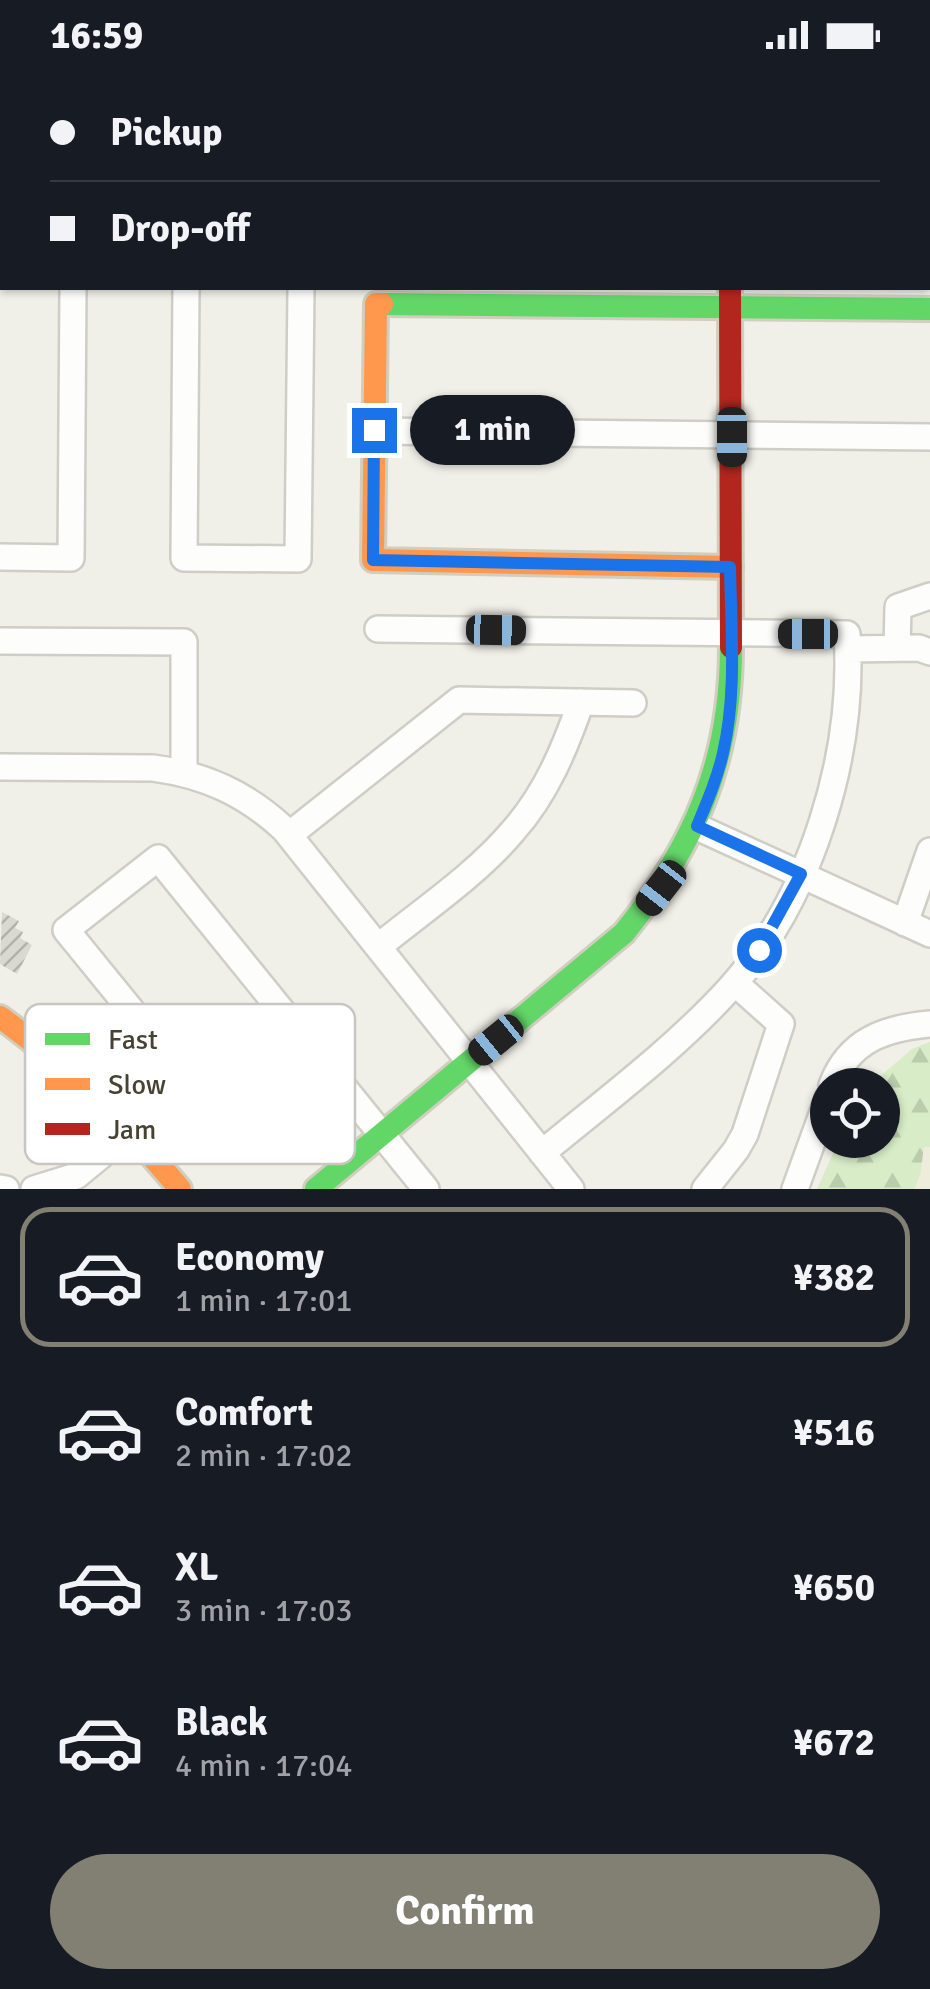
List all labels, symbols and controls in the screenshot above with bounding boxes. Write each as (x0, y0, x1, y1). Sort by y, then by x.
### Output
text: 16:59 (50, 12, 143, 59)
text: Pickup (110, 109, 222, 156)
text: Drop-off (110, 205, 250, 252)
callout: 1 min (409, 395, 574, 465)
car (717, 407, 747, 467)
route end (352, 408, 397, 453)
text: 1 min (454, 410, 531, 449)
car (466, 614, 526, 646)
car (778, 619, 838, 649)
car (631, 855, 691, 921)
route start (737, 928, 782, 973)
legend (25, 1004, 355, 1164)
car (463, 1009, 529, 1071)
text: Fast (108, 1023, 158, 1057)
text: Slow (108, 1068, 166, 1102)
map controls (810, 1068, 900, 1158)
button: locate (810, 1068, 900, 1158)
text: Jam (108, 1113, 156, 1147)
icon: car (55, 1232, 145, 1322)
text: Economy (175, 1234, 324, 1281)
text: ¥382 (793, 1254, 875, 1301)
text: 1 min · 17:01 (175, 1281, 353, 1320)
icon: car (55, 1387, 145, 1477)
text: Comfort (175, 1389, 313, 1436)
text: ¥516 (793, 1409, 875, 1456)
text: 2 min · 17:02 (175, 1436, 353, 1475)
icon: car (55, 1542, 145, 1632)
text: XL (175, 1544, 218, 1591)
text: ¥650 (793, 1564, 875, 1611)
text: 3 min · 17:03 (175, 1591, 353, 1630)
icon: car (55, 1697, 145, 1787)
text: Black (175, 1699, 268, 1746)
text: ¥672 (793, 1719, 875, 1766)
text: 4 min · 17:04 (175, 1746, 353, 1785)
button: Confirm (50, 1854, 880, 1969)

